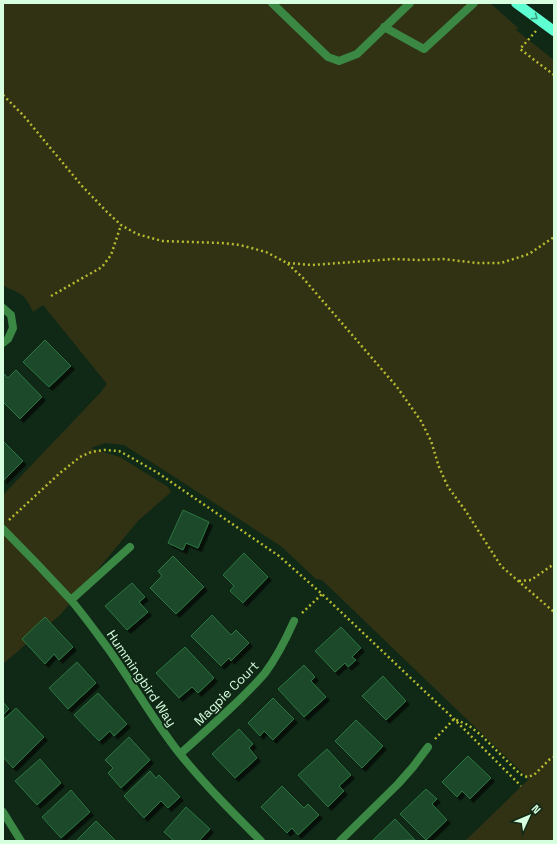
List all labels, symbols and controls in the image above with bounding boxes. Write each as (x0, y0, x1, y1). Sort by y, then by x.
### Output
one-way arrow (530, 12, 537, 19)
street label: Hummingbird Way (103, 627, 180, 730)
street label: Magpie Court (190, 657, 262, 729)
north arrow (509, 796, 549, 836)
text: N (529, 802, 544, 817)

